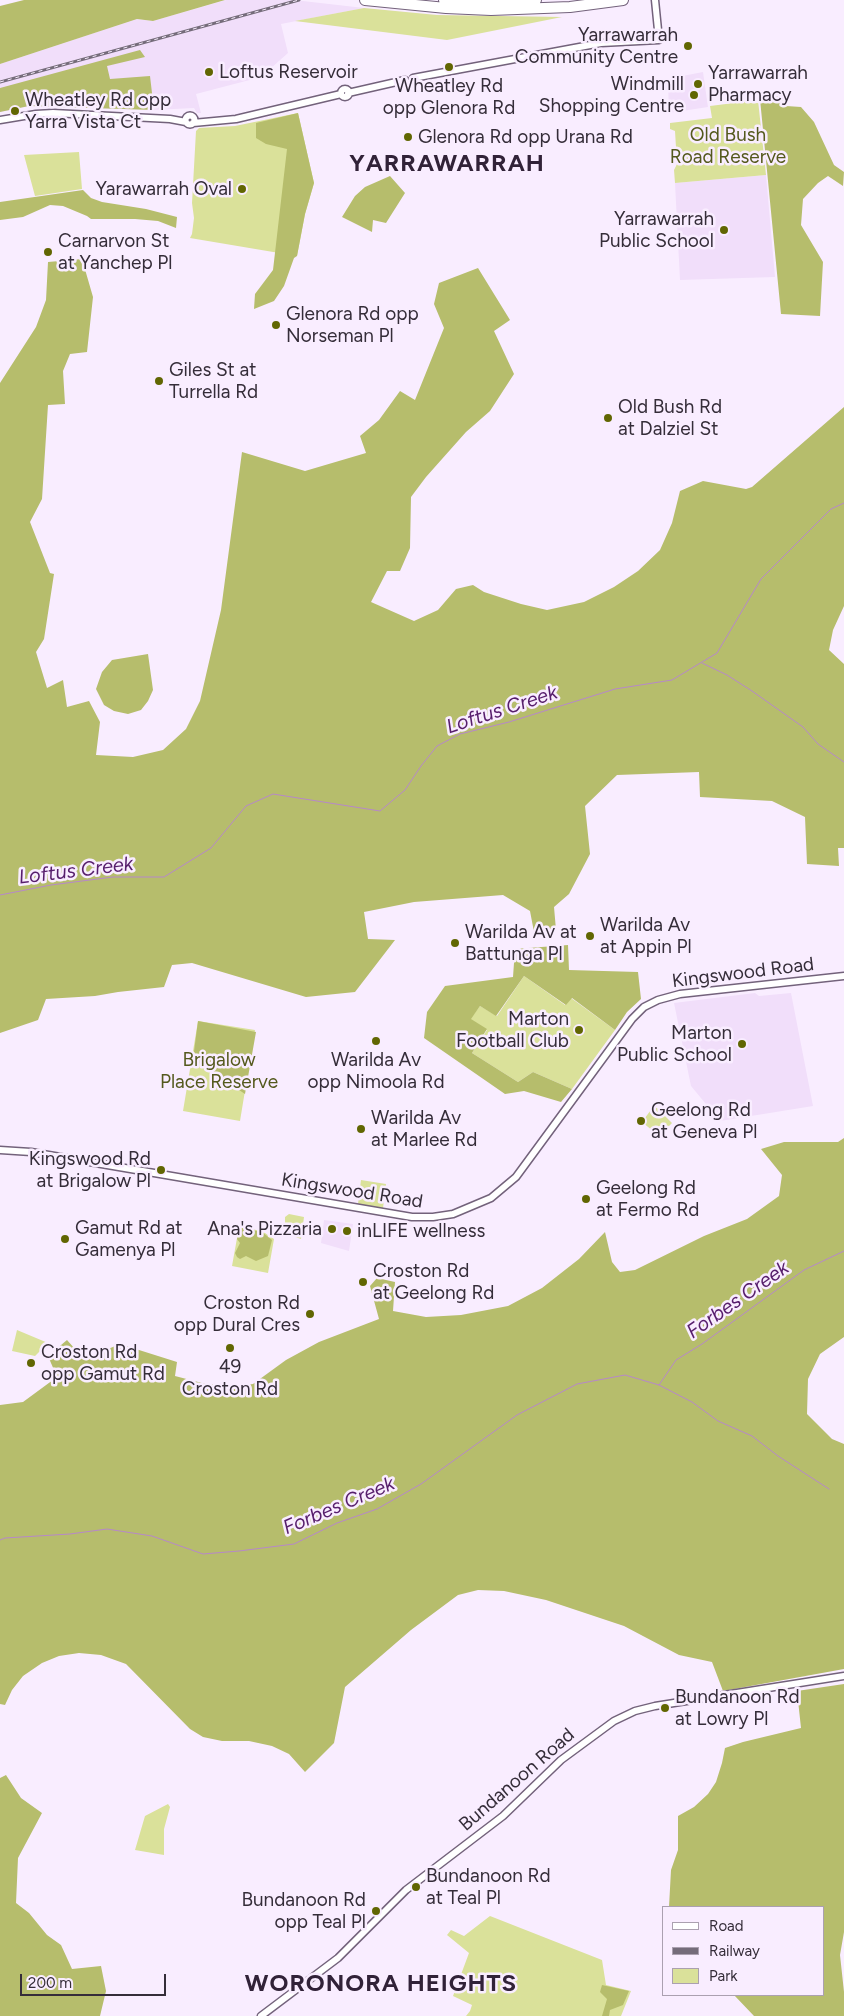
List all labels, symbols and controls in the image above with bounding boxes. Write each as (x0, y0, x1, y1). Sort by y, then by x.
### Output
place label: Yarrawarrah Community Centre (515, 24, 678, 68)
marker: Yarrawarrah Community Centre (682, 40, 694, 52)
place label: Loftus Reservoir (219, 61, 358, 83)
marker: Wheatley Rd opp Glenora Rd (443, 61, 455, 73)
place label: Yarrawarrah Pharmacy (708, 62, 808, 106)
marker: Loftus Reservoir (203, 66, 215, 78)
place label: Windmill Shopping Centre (539, 73, 684, 117)
place label: Wheatley Rd opp Glenora Rd (383, 75, 515, 119)
marker: Yarrawarrah Pharmacy (692, 78, 704, 90)
place label: Wheatley Rd opp Yarra Vista Ct (25, 89, 171, 133)
marker: Windmill Shopping Centre (688, 89, 700, 101)
marker: Wheatley Rd opp Yarra Vista Ct (9, 105, 21, 117)
park label: Old Bush Road Reserve (670, 124, 786, 168)
place label: Glenora Rd opp Urana Rd (418, 126, 633, 148)
marker: Glenora Rd opp Urana Rd (402, 131, 414, 143)
district label: YARRAWARRAH (348, 150, 546, 178)
place label: Yarawarrah Oval (96, 178, 232, 200)
marker: Yarawarrah Oval (236, 183, 248, 195)
place label: Yarrawarrah Public School (599, 208, 714, 252)
marker: Yarrawarrah Public School (718, 224, 730, 236)
place label: Carnarvon St at Yanchep Pl (58, 230, 173, 274)
marker: Carnarvon St at Yanchep Pl (42, 246, 54, 258)
place label: Glenora Rd opp Norseman Pl (286, 303, 419, 347)
marker: Glenora Rd opp Norseman Pl (270, 319, 282, 331)
place label: Giles St at Turrella Rd (169, 359, 258, 403)
marker: Giles St at Turrella Rd (153, 375, 165, 387)
place label: Old Bush Rd at Dalziel St (618, 396, 722, 440)
marker: Old Bush Rd at Dalziel St (602, 412, 614, 424)
water label: Loftus Creek (443, 681, 561, 739)
water label: Loftus Creek (17, 852, 135, 890)
place label: Warilda Av at Appin Pl (600, 914, 692, 958)
place label: Warilda Av at Battunga Pl (465, 921, 577, 965)
marker: Warilda Av at Appin Pl (584, 930, 596, 942)
marker: Warilda Av at Battunga Pl (449, 937, 461, 949)
street label: Kingswood Road (671, 953, 815, 993)
place label: Marton Football Club (456, 1008, 569, 1052)
place label: Marton Public School (617, 1022, 732, 1066)
marker: Marton Football Club (573, 1024, 585, 1036)
marker: Warilda Av opp Nimoola Rd (370, 1035, 382, 1047)
marker: Marton Public School (736, 1038, 748, 1050)
park label: Brigalow Place Reserve (160, 1049, 278, 1093)
place label: Warilda Av opp Nimoola Rd (307, 1049, 445, 1093)
place label: Geelong Rd at Geneva Pl (651, 1099, 757, 1143)
place label: Warilda Av at Marlee Rd (371, 1107, 477, 1151)
marker: Geelong Rd at Geneva Pl (635, 1115, 647, 1127)
marker: Warilda Av at Marlee Rd (355, 1123, 367, 1135)
place label: Kingswood Rd at Brigalow Pl (29, 1148, 151, 1192)
marker: Kingswood Rd at Brigalow Pl (155, 1164, 167, 1176)
street label: Kingswood Road (280, 1169, 424, 1213)
place label: Geelong Rd at Fermo Rd (596, 1177, 699, 1221)
marker: Geelong Rd at Fermo Rd (580, 1193, 592, 1205)
place label: Gamut Rd at Gamenya Pl (75, 1217, 182, 1261)
place label: Ana's Pizzaria (207, 1218, 322, 1240)
place label: inLIFE wellness (357, 1220, 485, 1242)
marker: Ana's Pizzaria (326, 1223, 338, 1235)
marker: inLIFE wellness (341, 1225, 353, 1237)
marker: Gamut Rd at Gamenya Pl (59, 1233, 71, 1245)
water label: Forbes Creek (682, 1256, 794, 1344)
place label: Croston Rd at Geelong Rd (373, 1260, 494, 1304)
marker: Croston Rd at Geelong Rd (357, 1276, 369, 1288)
place label: Croston Rd opp Dural Cres (174, 1292, 300, 1336)
marker: Croston Rd opp Dural Cres (304, 1308, 316, 1320)
place label: Croston Rd opp Gamut Rd (41, 1341, 165, 1385)
marker: 49 Croston Rd (224, 1342, 236, 1354)
place label: 49 Croston Rd (182, 1356, 278, 1400)
marker: Croston Rd opp Gamut Rd (25, 1357, 37, 1369)
water label: Forbes Creek (280, 1472, 398, 1540)
place label: Bundanoon Rd at Lowry Pl (675, 1686, 800, 1730)
marker: Bundanoon Rd at Lowry Pl (659, 1702, 671, 1714)
street label: Bundanoon Road (455, 1724, 579, 1836)
place label: Bundanoon Rd at Teal Pl (426, 1865, 551, 1909)
marker: Bundanoon Rd at Teal Pl (410, 1881, 422, 1893)
place label: Bundanoon Rd opp Teal Pl (241, 1889, 366, 1933)
marker: Bundanoon Rd opp Teal Pl (370, 1905, 382, 1917)
legend (662, 1906, 824, 1996)
text: Road (709, 1917, 744, 1935)
text: Railway (709, 1942, 760, 1960)
scale bar (22, 1964, 169, 1996)
text: Park (709, 1967, 738, 1985)
district label: WORONORA HEIGHTS (243, 1970, 519, 1998)
text: 200 m (28, 1974, 72, 1992)

